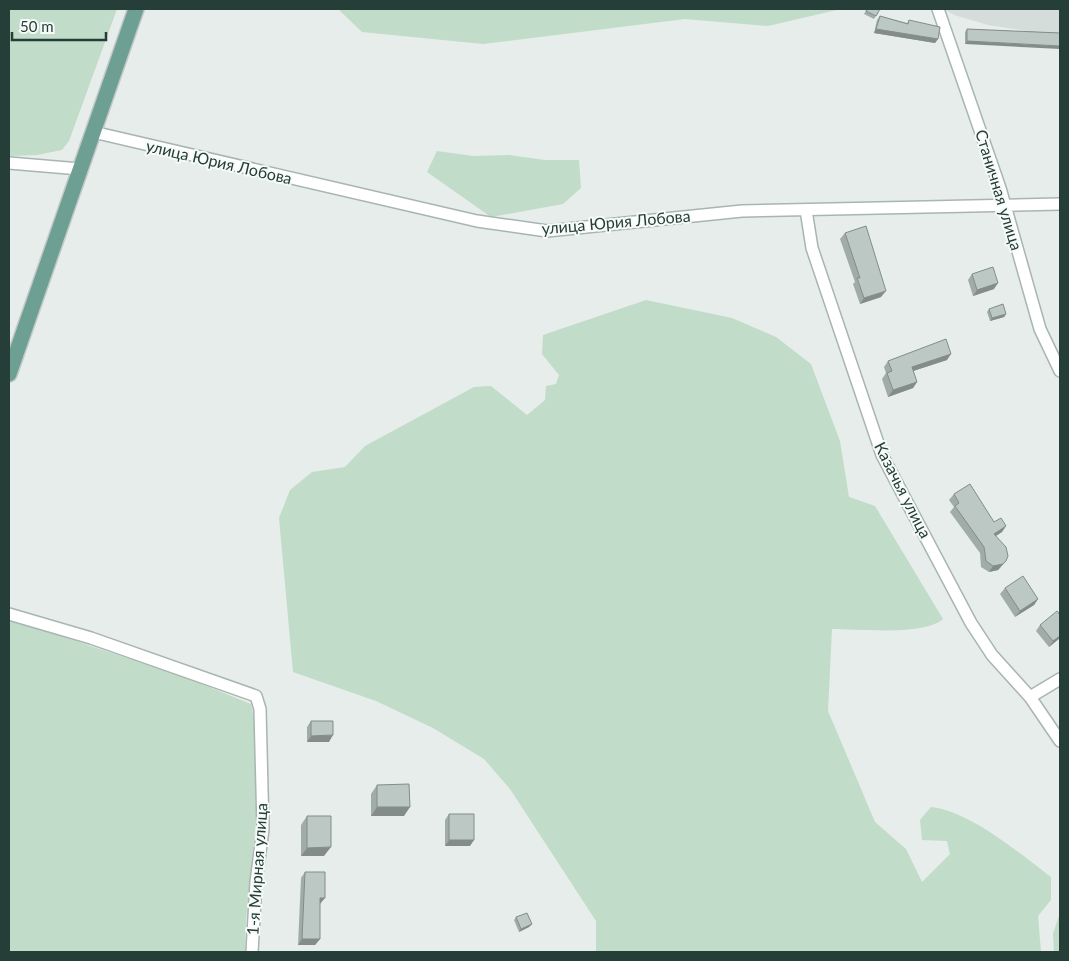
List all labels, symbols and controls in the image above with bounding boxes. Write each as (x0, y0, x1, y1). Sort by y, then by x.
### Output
scale bar (12, 10, 106, 42)
text: 50 m (20, 17, 54, 35)
street label: Станичная улица (972, 127, 1027, 253)
street label: улица Юрия Лобова (144, 135, 294, 188)
street label: улица Юрия Лобова (541, 206, 691, 237)
street label: Казачья улица (871, 439, 936, 541)
street label: 1-я Мирная улица (242, 802, 271, 936)

